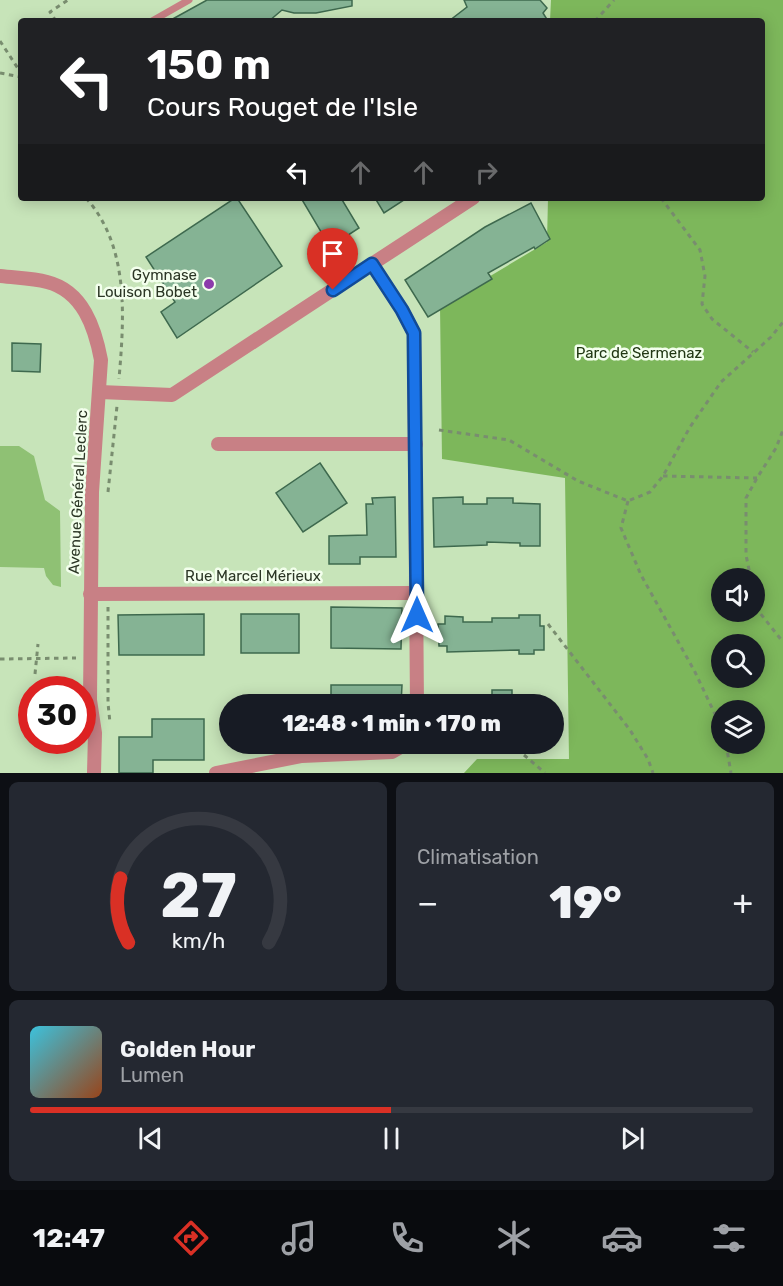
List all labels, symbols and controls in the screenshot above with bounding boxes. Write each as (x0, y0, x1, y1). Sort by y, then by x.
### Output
text: 150 m (147, 40, 271, 90)
icon: left (48, 42, 126, 120)
text: Cours Rouget de l'Isle (147, 91, 418, 123)
icon: left (281, 156, 314, 189)
icon: ahead (344, 156, 377, 189)
icon: ahead (407, 156, 440, 189)
icon: right (470, 156, 503, 189)
pin (307, 228, 358, 290)
icon: arrive (316, 237, 349, 270)
place label: Gymnase Louison Bobet (97, 266, 197, 301)
marker: Gymnase Louison Bobet (202, 277, 216, 291)
park label: Parc de Sermenaz (576, 344, 703, 362)
street label: Avenue Général Leclerc (65, 409, 91, 575)
street label: Rue Marcel Mérieux (185, 567, 321, 585)
map controls (711, 568, 765, 754)
button: sound (711, 568, 765, 622)
position arrow (385, 583, 449, 647)
button: search (711, 634, 765, 688)
speed limit sign: 30 (18, 676, 96, 754)
button: layers (711, 700, 765, 754)
text: 12:48 · 1 min · 170 m (282, 710, 501, 737)
text: Climatisation (417, 845, 539, 869)
text: 27 (160, 859, 236, 933)
text: 19° (549, 876, 622, 929)
text: − (417, 883, 438, 922)
text: + (732, 883, 753, 922)
text: km/h (171, 929, 225, 954)
text: Golden Hour (120, 1036, 255, 1063)
text: Lumen (120, 1063, 184, 1087)
icon: previous (134, 1122, 167, 1155)
icon: pause (375, 1122, 408, 1155)
icon: next (616, 1122, 649, 1155)
icon: directions (170, 1217, 212, 1259)
icon: music (278, 1217, 320, 1259)
icon: phone (386, 1217, 428, 1259)
icon: climate (493, 1217, 535, 1259)
icon: car (601, 1217, 643, 1259)
icon: filters (708, 1217, 750, 1259)
text: 12:47 (33, 1222, 105, 1254)

